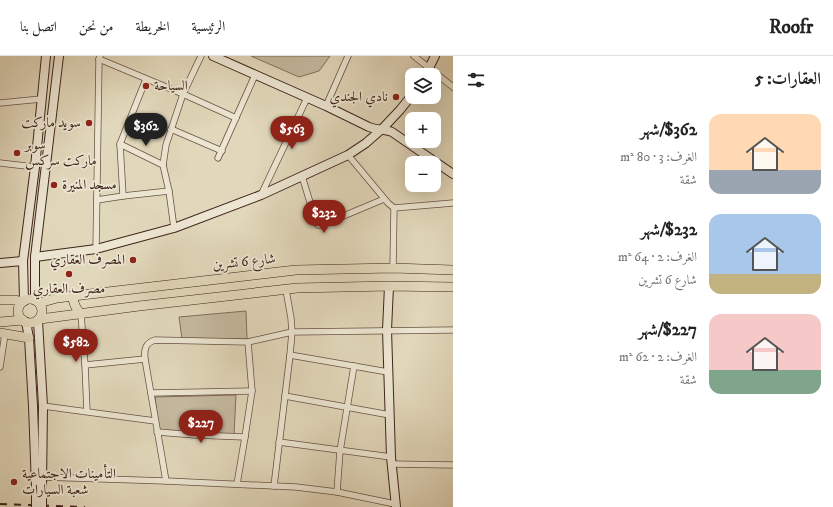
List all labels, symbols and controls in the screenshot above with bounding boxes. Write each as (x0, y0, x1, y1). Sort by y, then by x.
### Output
text: Roofr (769, 16, 813, 39)
text: اتصل بنا (20, 18, 57, 36)
text: من نحن (79, 18, 114, 36)
text: الخريطة (136, 18, 170, 36)
text: الرئيسية (192, 18, 225, 36)
map controls (405, 68, 441, 192)
button: layers (405, 68, 441, 104)
text: العقارات: 5 (755, 68, 821, 90)
icon: filters (465, 69, 487, 91)
place label: السياحة (154, 77, 188, 95)
marker: السياحة (141, 81, 151, 91)
place label: نادي الجندي (330, 88, 388, 108)
marker: نادي الجندي (391, 92, 401, 102)
button: + (405, 112, 441, 148)
pin: $362 (122, 113, 170, 147)
place label: سويد ماركت (21, 114, 81, 132)
pin: $563 (268, 116, 316, 150)
marker: سويد ماركت (84, 118, 94, 128)
text: $362 (133, 118, 159, 134)
text: $362/شهر (640, 119, 697, 141)
text: $563 (279, 121, 305, 137)
icon: home (741, 130, 789, 178)
place label: سوبر ماركت سركس (23, 136, 97, 170)
marker: سوبر ماركت سركس (12, 148, 22, 158)
text: الغرف: 3 · 80 m² (620, 149, 697, 165)
button: − (405, 156, 441, 192)
text: شقة (680, 172, 697, 188)
place label: مسجد المنيرة (62, 176, 117, 194)
marker: مسجد المنيرة (49, 180, 59, 190)
pin: $232 (300, 200, 348, 234)
text: $232 (312, 205, 336, 221)
text: $232/شهر (641, 219, 697, 241)
icon: home (741, 230, 789, 278)
text: الغرف: 2 · 64 m² (618, 249, 697, 265)
street label: شارع 6 تشرين (211, 250, 277, 276)
place label: المصرف العقاري (50, 251, 125, 271)
marker: المصرف العقاري (128, 255, 138, 265)
marker: مصرف العقاري (64, 269, 74, 279)
text: شارع 6 تشرين (638, 272, 697, 288)
place label: مصرف العقاري (33, 280, 105, 300)
text: $227/شهر (638, 319, 697, 341)
pin: $582 (52, 329, 100, 363)
icon: home (741, 330, 789, 378)
text: $582 (63, 334, 89, 350)
text: الغرف: 2 · 62 m² (619, 349, 697, 365)
text: شقة (680, 372, 697, 388)
pin: $227 (177, 410, 225, 444)
text: $227 (188, 415, 214, 431)
place label: التأمينات الاجتماعية شعبة السيارات (22, 463, 116, 499)
marker: التأمينات الاجتماعية شعبة السيارات (9, 477, 19, 487)

